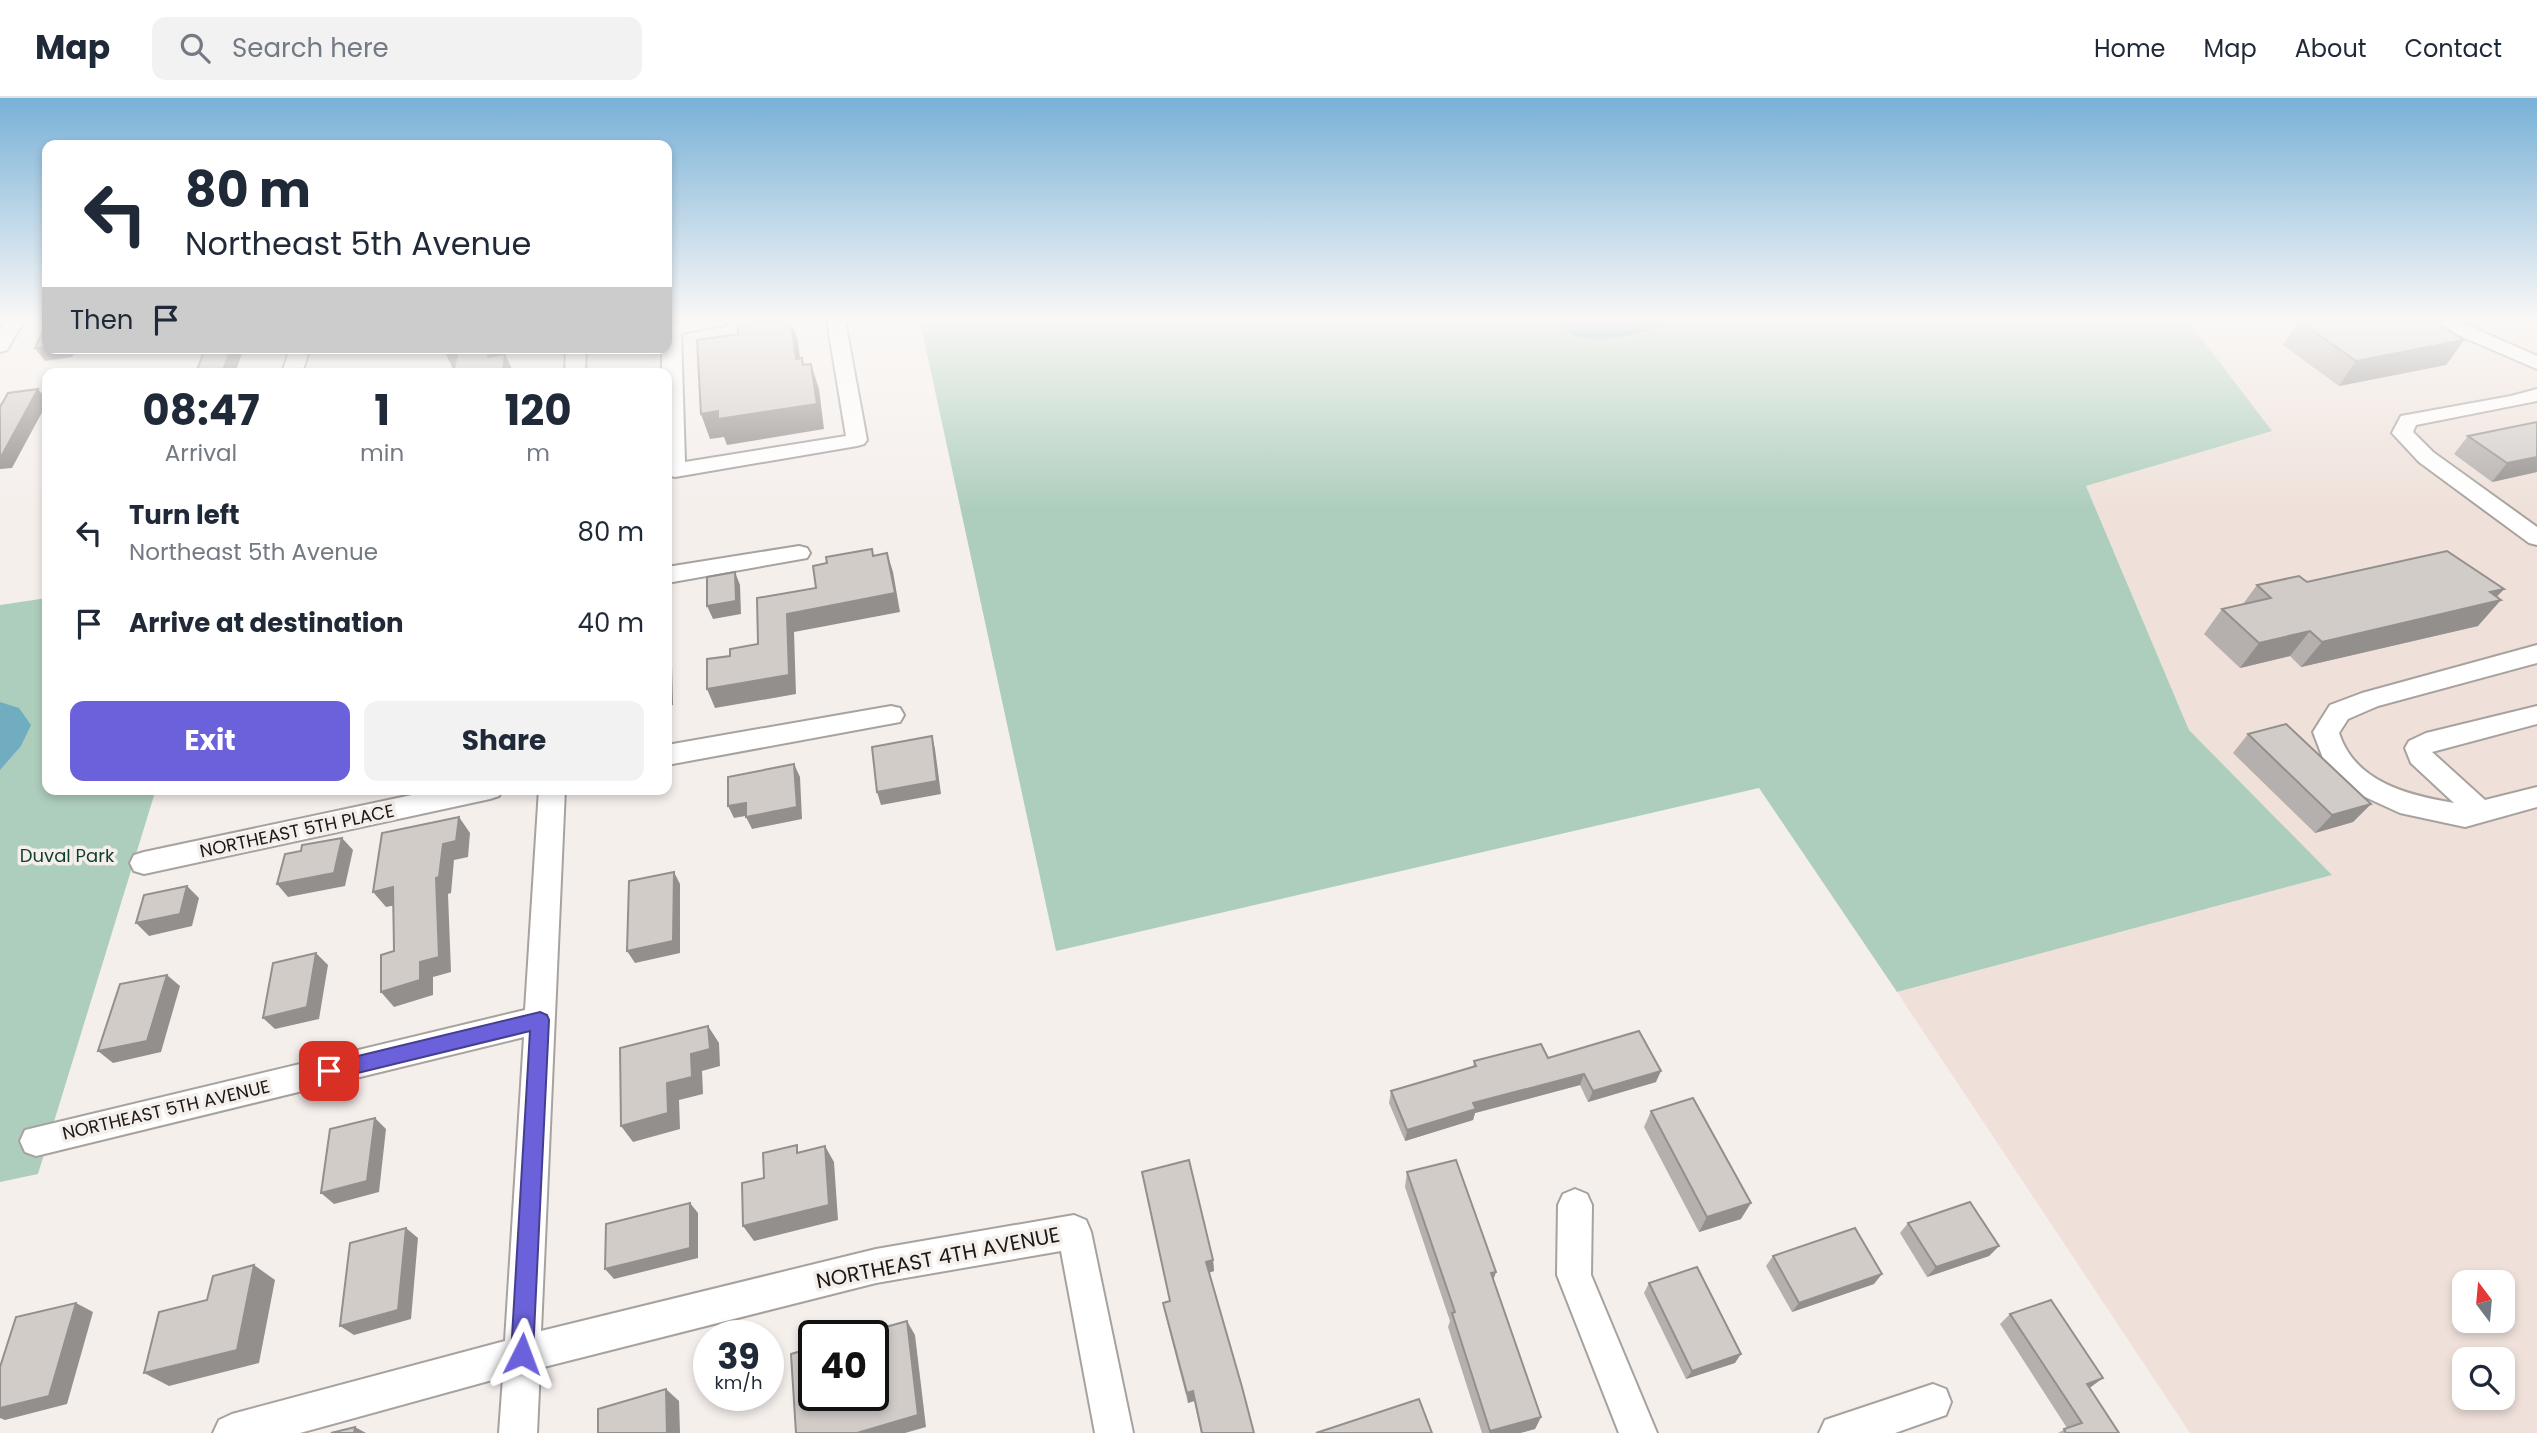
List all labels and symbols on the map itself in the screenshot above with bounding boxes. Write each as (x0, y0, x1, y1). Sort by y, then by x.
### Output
street label: NORTHEAST 5TH PLACE (197, 798, 396, 863)
park label: Duval Park (20, 843, 115, 868)
pin (299, 1041, 359, 1101)
street label: NORTHEAST 5TH AVENUE (60, 1073, 272, 1146)
street label: NORTHEAST 4TH AVENUE (814, 1220, 1062, 1295)
north arrow (2452, 1270, 2515, 1334)
position arrow (485, 1317, 559, 1391)
speed limit sign: 40 (798, 1320, 889, 1411)

